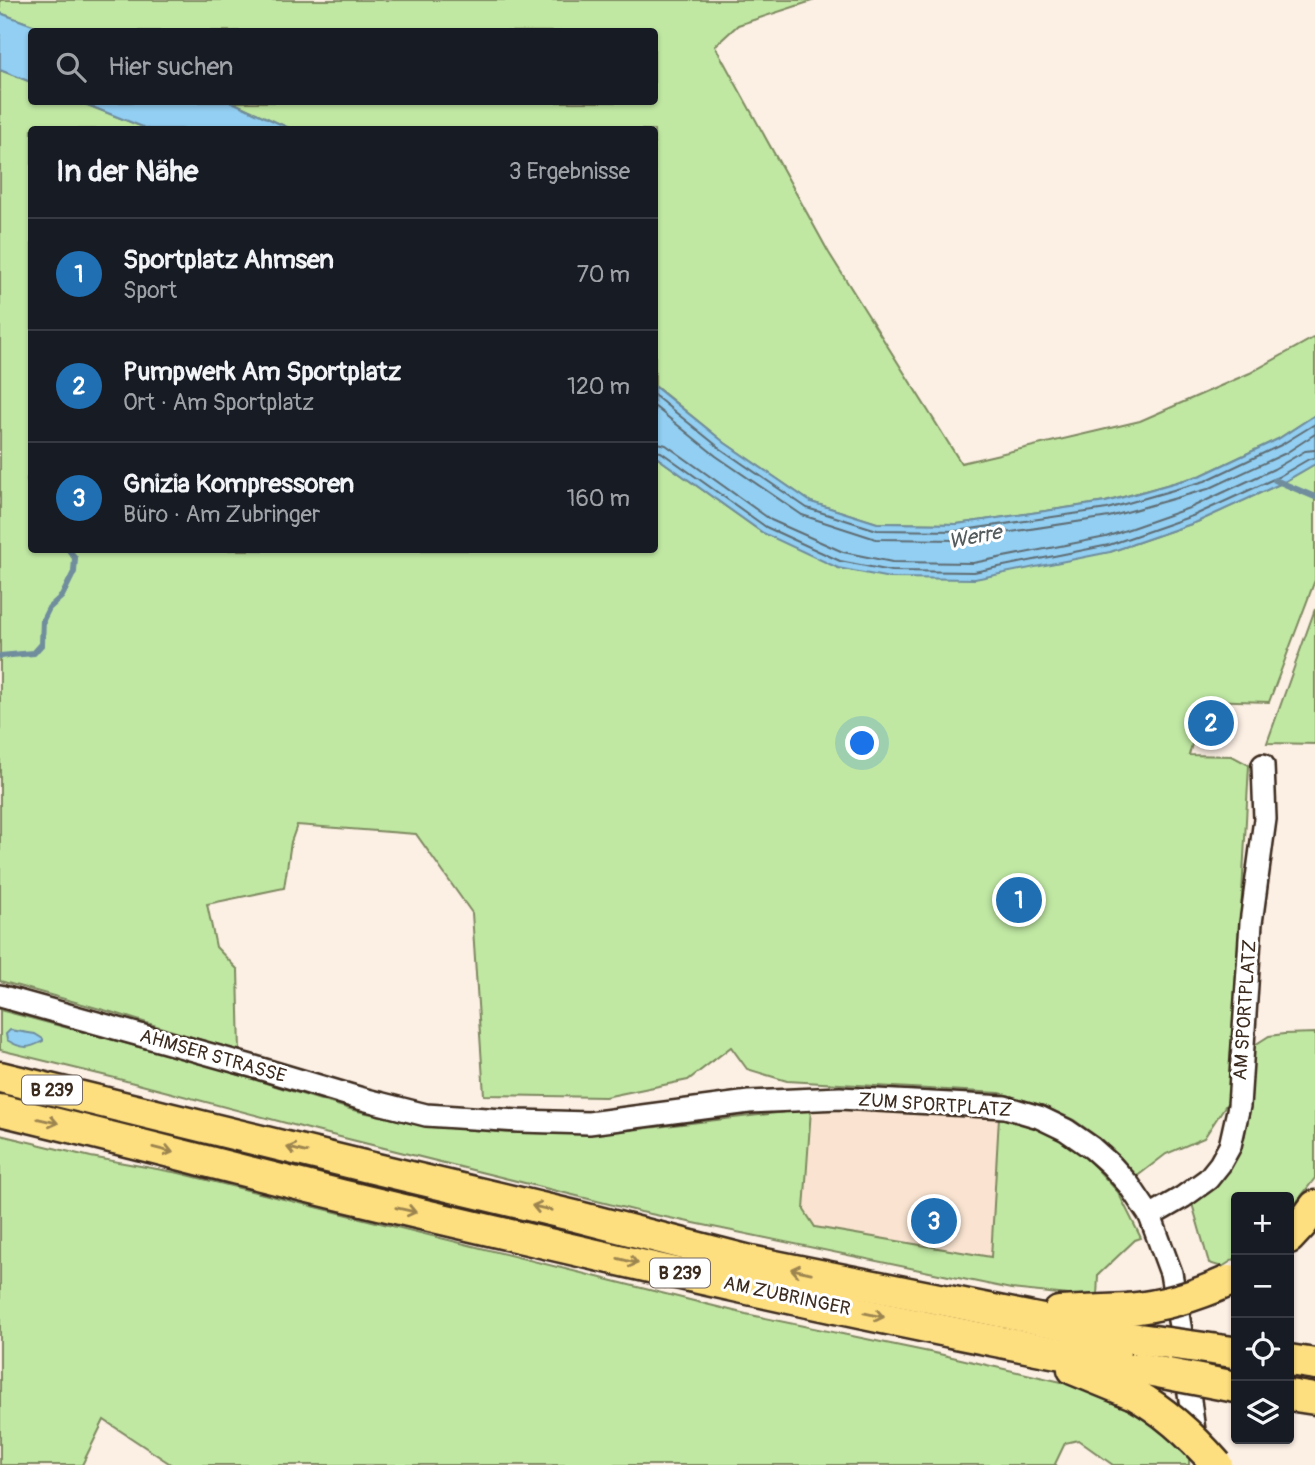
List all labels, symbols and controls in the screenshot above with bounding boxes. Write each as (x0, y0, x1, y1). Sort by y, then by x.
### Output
search box (28, 28, 658, 105)
icon: search (52, 48, 90, 86)
text: Hier suchen (108, 51, 233, 83)
text: In der Nähe (56, 153, 198, 190)
text: 3 Ergebnisse (509, 157, 630, 186)
text: Sportplatz Ahmsen (123, 244, 334, 276)
text: 1 (75, 260, 84, 289)
text: 70 m (577, 260, 630, 289)
text: Sport (123, 276, 177, 305)
text: Pumpwerk Am Sportplatz (123, 356, 401, 388)
text: 2 (73, 372, 85, 401)
text: 120 m (567, 372, 630, 401)
text: Ort · Am Sportplatz (123, 388, 314, 417)
text: Gnizia Kompressoren (123, 468, 354, 500)
text: 3 (73, 484, 85, 513)
text: 160 m (566, 484, 630, 513)
text: Büro · Am Zubringer (123, 500, 320, 529)
water label: Werre (946, 518, 1006, 555)
pin: 2 (1188, 697, 1234, 749)
your location (845, 726, 879, 760)
pin: 1 (996, 874, 1042, 926)
street label: AM SPORTPLATZ (1228, 939, 1262, 1081)
street label: AHMSER STRASSE (137, 1024, 289, 1088)
road number: B 239 (22, 1076, 82, 1105)
street label: ZUM SPORTPLATZ (857, 1088, 1013, 1122)
one-way arrow (37, 1115, 59, 1128)
one-way arrow (286, 1143, 309, 1156)
one-way arrow (151, 1144, 174, 1157)
map controls (1231, 1192, 1294, 1444)
button: + (1231, 1192, 1294, 1255)
pin: 3 (911, 1195, 957, 1247)
one-way arrow (531, 1201, 554, 1215)
one-way arrow (394, 1203, 417, 1217)
one-way arrow (616, 1255, 639, 1268)
button: − (1231, 1255, 1294, 1318)
road number: B 239 (650, 1258, 710, 1288)
one-way arrow (790, 1264, 813, 1277)
street label: AM ZUBRINGER (721, 1271, 853, 1321)
one-way arrow (862, 1309, 885, 1323)
button: locate (1231, 1318, 1294, 1381)
button: layers (1231, 1381, 1294, 1444)

